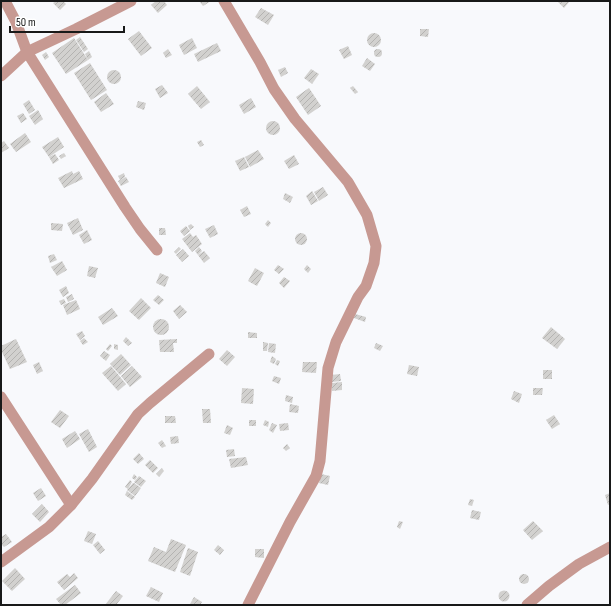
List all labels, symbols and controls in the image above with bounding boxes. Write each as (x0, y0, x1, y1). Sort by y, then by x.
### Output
scale bar (10, 8, 124, 34)
text: 50 m (16, 15, 36, 30)

